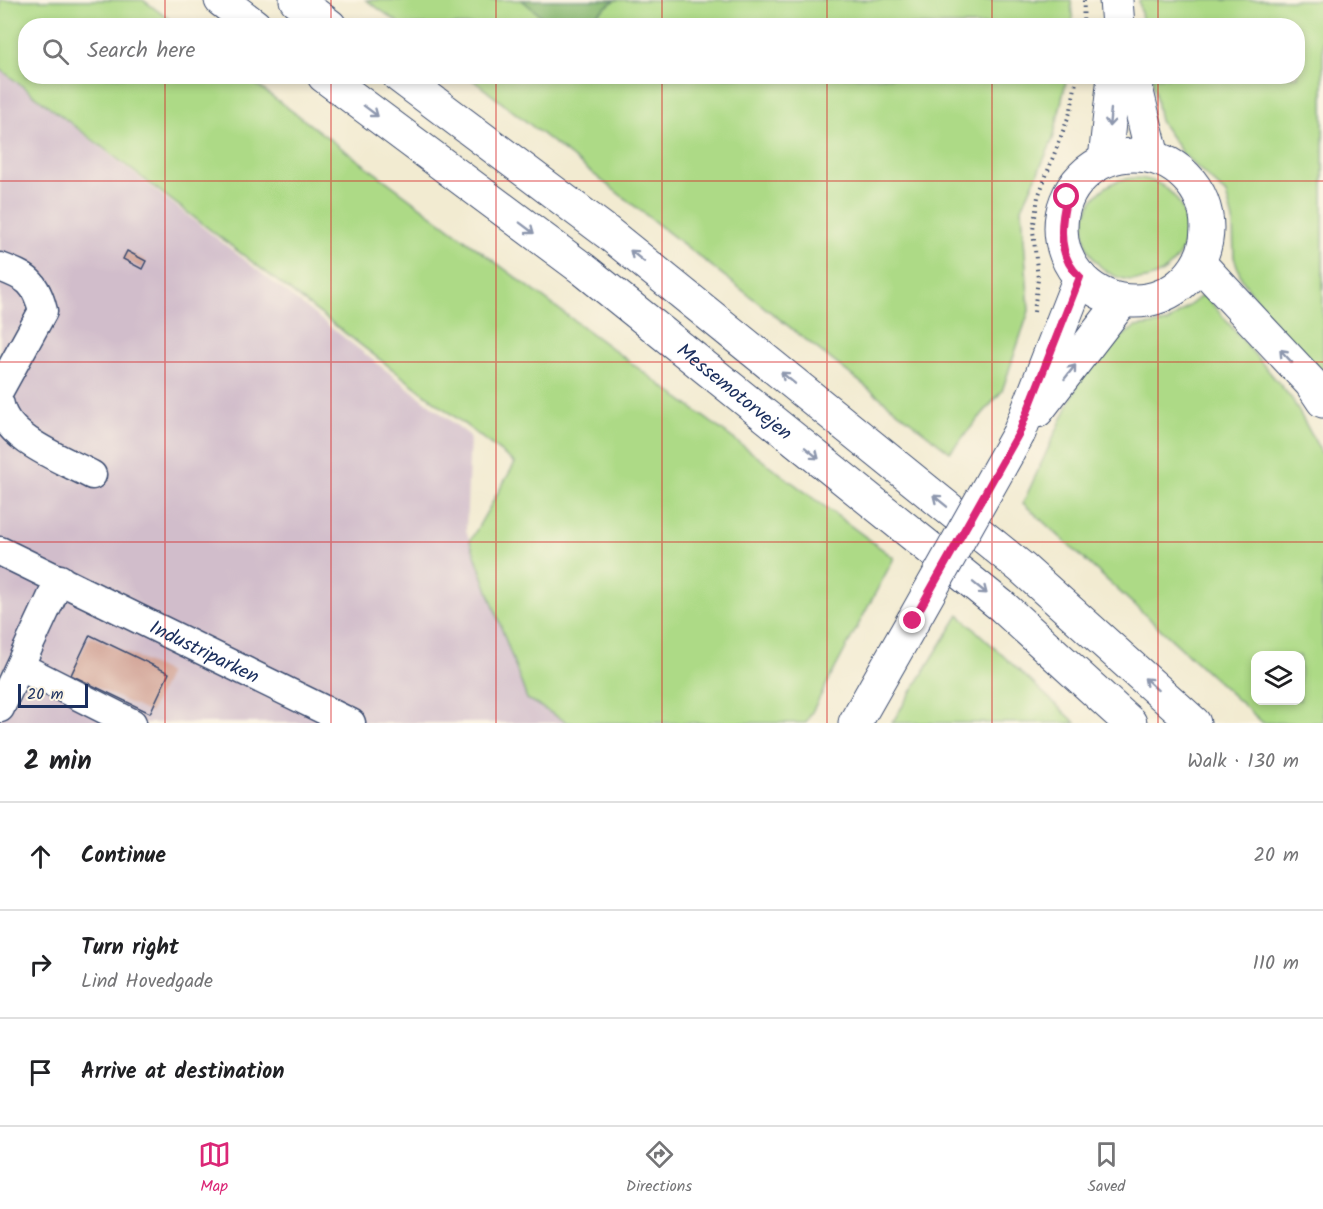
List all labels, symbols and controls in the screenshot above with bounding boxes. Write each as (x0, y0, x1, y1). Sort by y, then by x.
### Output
search box (18, 18, 1305, 84)
text: Search here (87, 34, 195, 69)
icon: search (39, 35, 72, 68)
one-way arrow (362, 105, 378, 118)
one-way arrow (1104, 108, 1115, 128)
route start (1053, 183, 1079, 209)
one-way arrow (519, 221, 535, 234)
one-way arrow (629, 249, 645, 262)
street label: Messemotorvejen (669, 336, 799, 450)
one-way arrow (1279, 349, 1293, 364)
one-way arrow (1063, 364, 1076, 380)
one-way arrow (780, 372, 796, 385)
one-way arrow (804, 446, 820, 459)
one-way arrow (932, 495, 948, 508)
one-way arrow (972, 581, 988, 594)
route end (899, 607, 925, 633)
street label: Industriparken (143, 613, 264, 694)
map controls (1251, 651, 1305, 705)
button: layers (1251, 651, 1305, 705)
one-way arrow (1143, 677, 1158, 691)
scale bar (18, 681, 88, 708)
text: 20 m (27, 682, 63, 707)
text: 2 min (24, 741, 92, 783)
text: Walk · 130 m (1187, 746, 1299, 778)
text: Continue (81, 839, 166, 874)
icon: ahead (24, 840, 57, 873)
text: 20 m (1253, 840, 1299, 872)
text: Turn right (81, 931, 179, 966)
icon: right (24, 948, 57, 981)
text: 110 m (1253, 948, 1299, 980)
text: Lind Hovedgade (81, 966, 213, 998)
text: Arrive at destination (81, 1055, 284, 1090)
icon: arrive (24, 1056, 57, 1089)
tab: Map (198, 1138, 231, 1199)
tab: Directions (626, 1138, 692, 1199)
tab: Saved (1087, 1138, 1125, 1199)

